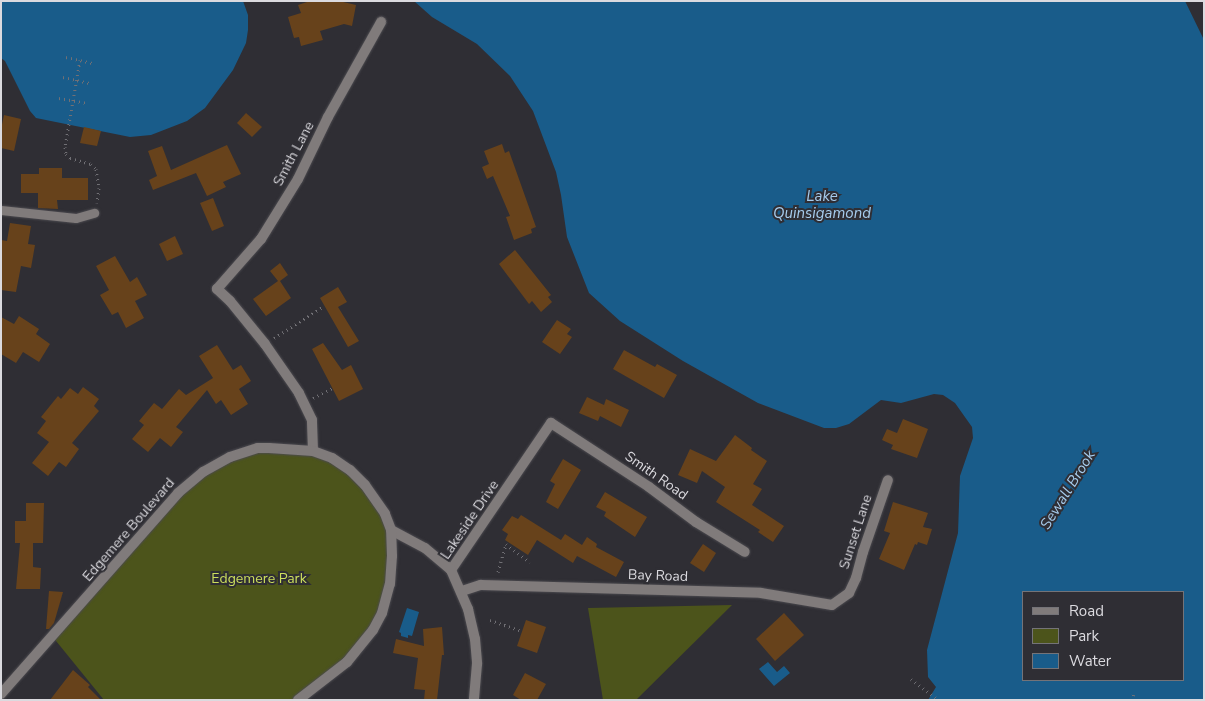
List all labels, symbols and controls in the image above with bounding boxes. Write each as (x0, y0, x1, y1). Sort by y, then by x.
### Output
street label: Smith Lane (270, 119, 318, 189)
water label: Lake Quinsigamond (773, 187, 871, 222)
water label: Sewall Brook (1037, 447, 1099, 533)
street label: Smith Road (621, 448, 691, 504)
street label: Edgemere Boulevard (80, 475, 178, 585)
street label: Lakeside Drive (437, 477, 503, 563)
street label: Sunset Lane (836, 493, 876, 571)
street label: Bay Road (628, 567, 688, 585)
park label: Edgemere Park (211, 571, 307, 587)
legend (1022, 591, 1185, 681)
text: Road (1069, 601, 1104, 621)
text: Park (1069, 626, 1099, 646)
text: Water (1069, 651, 1111, 671)

